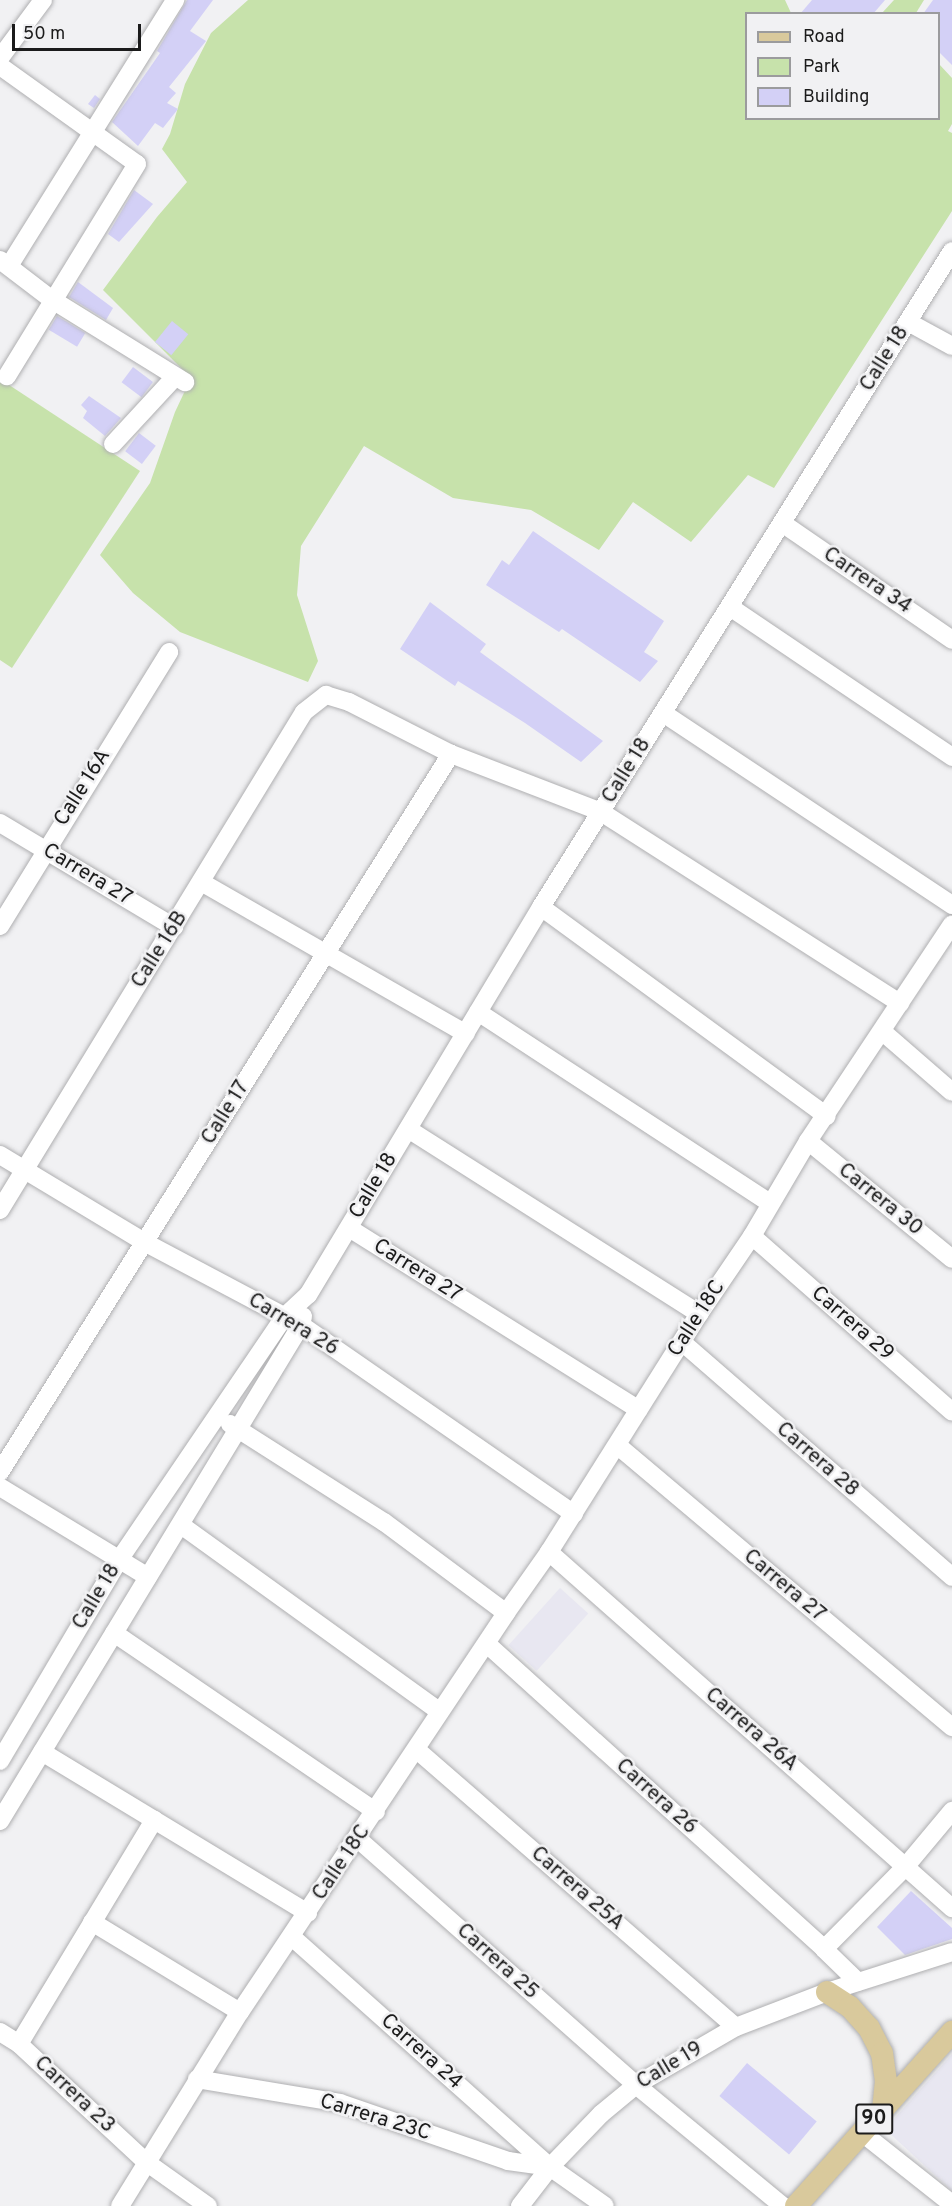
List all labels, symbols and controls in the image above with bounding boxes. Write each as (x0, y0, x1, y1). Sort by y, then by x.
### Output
scale bar (15, 12, 144, 50)
legend (745, 12, 940, 120)
text: 50 m (23, 23, 65, 46)
text: Road (803, 26, 845, 49)
text: Park (803, 56, 840, 79)
text: Building (803, 86, 869, 109)
street label: Calle 18 (855, 322, 915, 396)
street label: Carrera 34 (818, 542, 916, 620)
street label: Calle 18 (597, 734, 657, 808)
street label: Calle 16A (50, 745, 116, 831)
street label: Carrera 27 (38, 839, 136, 911)
street label: Calle 16B (127, 907, 193, 993)
street label: Calle 17 (197, 1076, 255, 1150)
street label: Calle 18 (345, 1148, 403, 1224)
street label: Carrera 30 (833, 1158, 927, 1242)
street label: Carrera 27 (368, 1234, 466, 1308)
street label: Calle 18C (663, 1276, 731, 1362)
street label: Carrera 29 (806, 1281, 898, 1367)
street label: Carrera 26 (243, 1288, 343, 1362)
street label: Carrera 28 (770, 1417, 864, 1503)
street label: Carrera 27 (738, 1544, 830, 1628)
street label: Calle 18 (68, 1559, 126, 1635)
street label: Carrera 26A (699, 1683, 803, 1777)
street label: Carrera 26 (610, 1754, 702, 1840)
street label: Calle 18C (308, 1820, 376, 1906)
street label: Carrera 25A (525, 1842, 629, 1936)
street label: Carrera 25 (451, 1919, 543, 2005)
street label: Carrera 24 (375, 2009, 467, 2095)
street label: Calle 19 (633, 2037, 707, 2095)
street label: Carrera 23 (28, 2051, 120, 2139)
street label: Carrera 23C (316, 2089, 434, 2147)
road number: 90 (854, 2102, 894, 2136)

